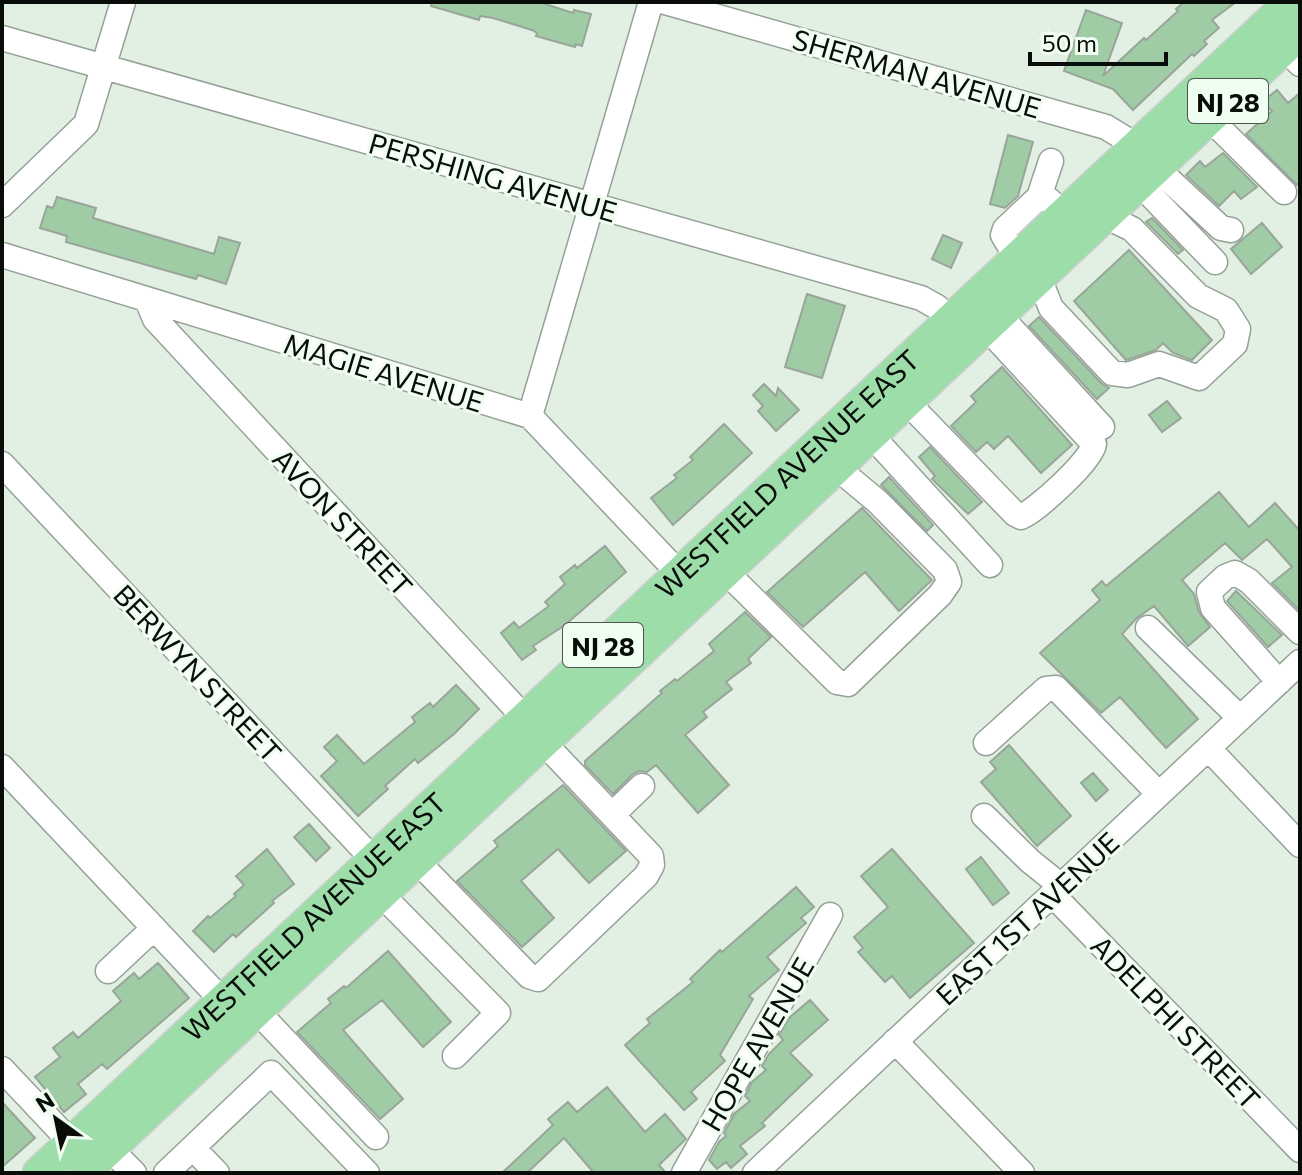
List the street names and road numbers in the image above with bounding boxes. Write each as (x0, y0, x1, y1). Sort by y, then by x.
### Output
street label: SHERMAN AVENUE (789, 21, 1045, 125)
road number: NJ 28 (1188, 79, 1268, 123)
street label: PERSHING AVENUE (365, 125, 621, 229)
street label: MAGIE AVENUE (280, 325, 488, 419)
street label: WESTFIELD AVENUE EAST (648, 342, 926, 605)
street label: AVON STREET (266, 441, 420, 603)
street label: BERWYN STREET (107, 577, 289, 769)
road number: NJ 28 (563, 623, 643, 667)
street label: WESTFIELD AVENUE EAST (175, 785, 453, 1048)
street label: EAST 1ST AVENUE (928, 824, 1126, 1012)
street label: ADELPHI STREET (1084, 928, 1268, 1116)
street label: HOPE AVENUE (694, 951, 820, 1137)

